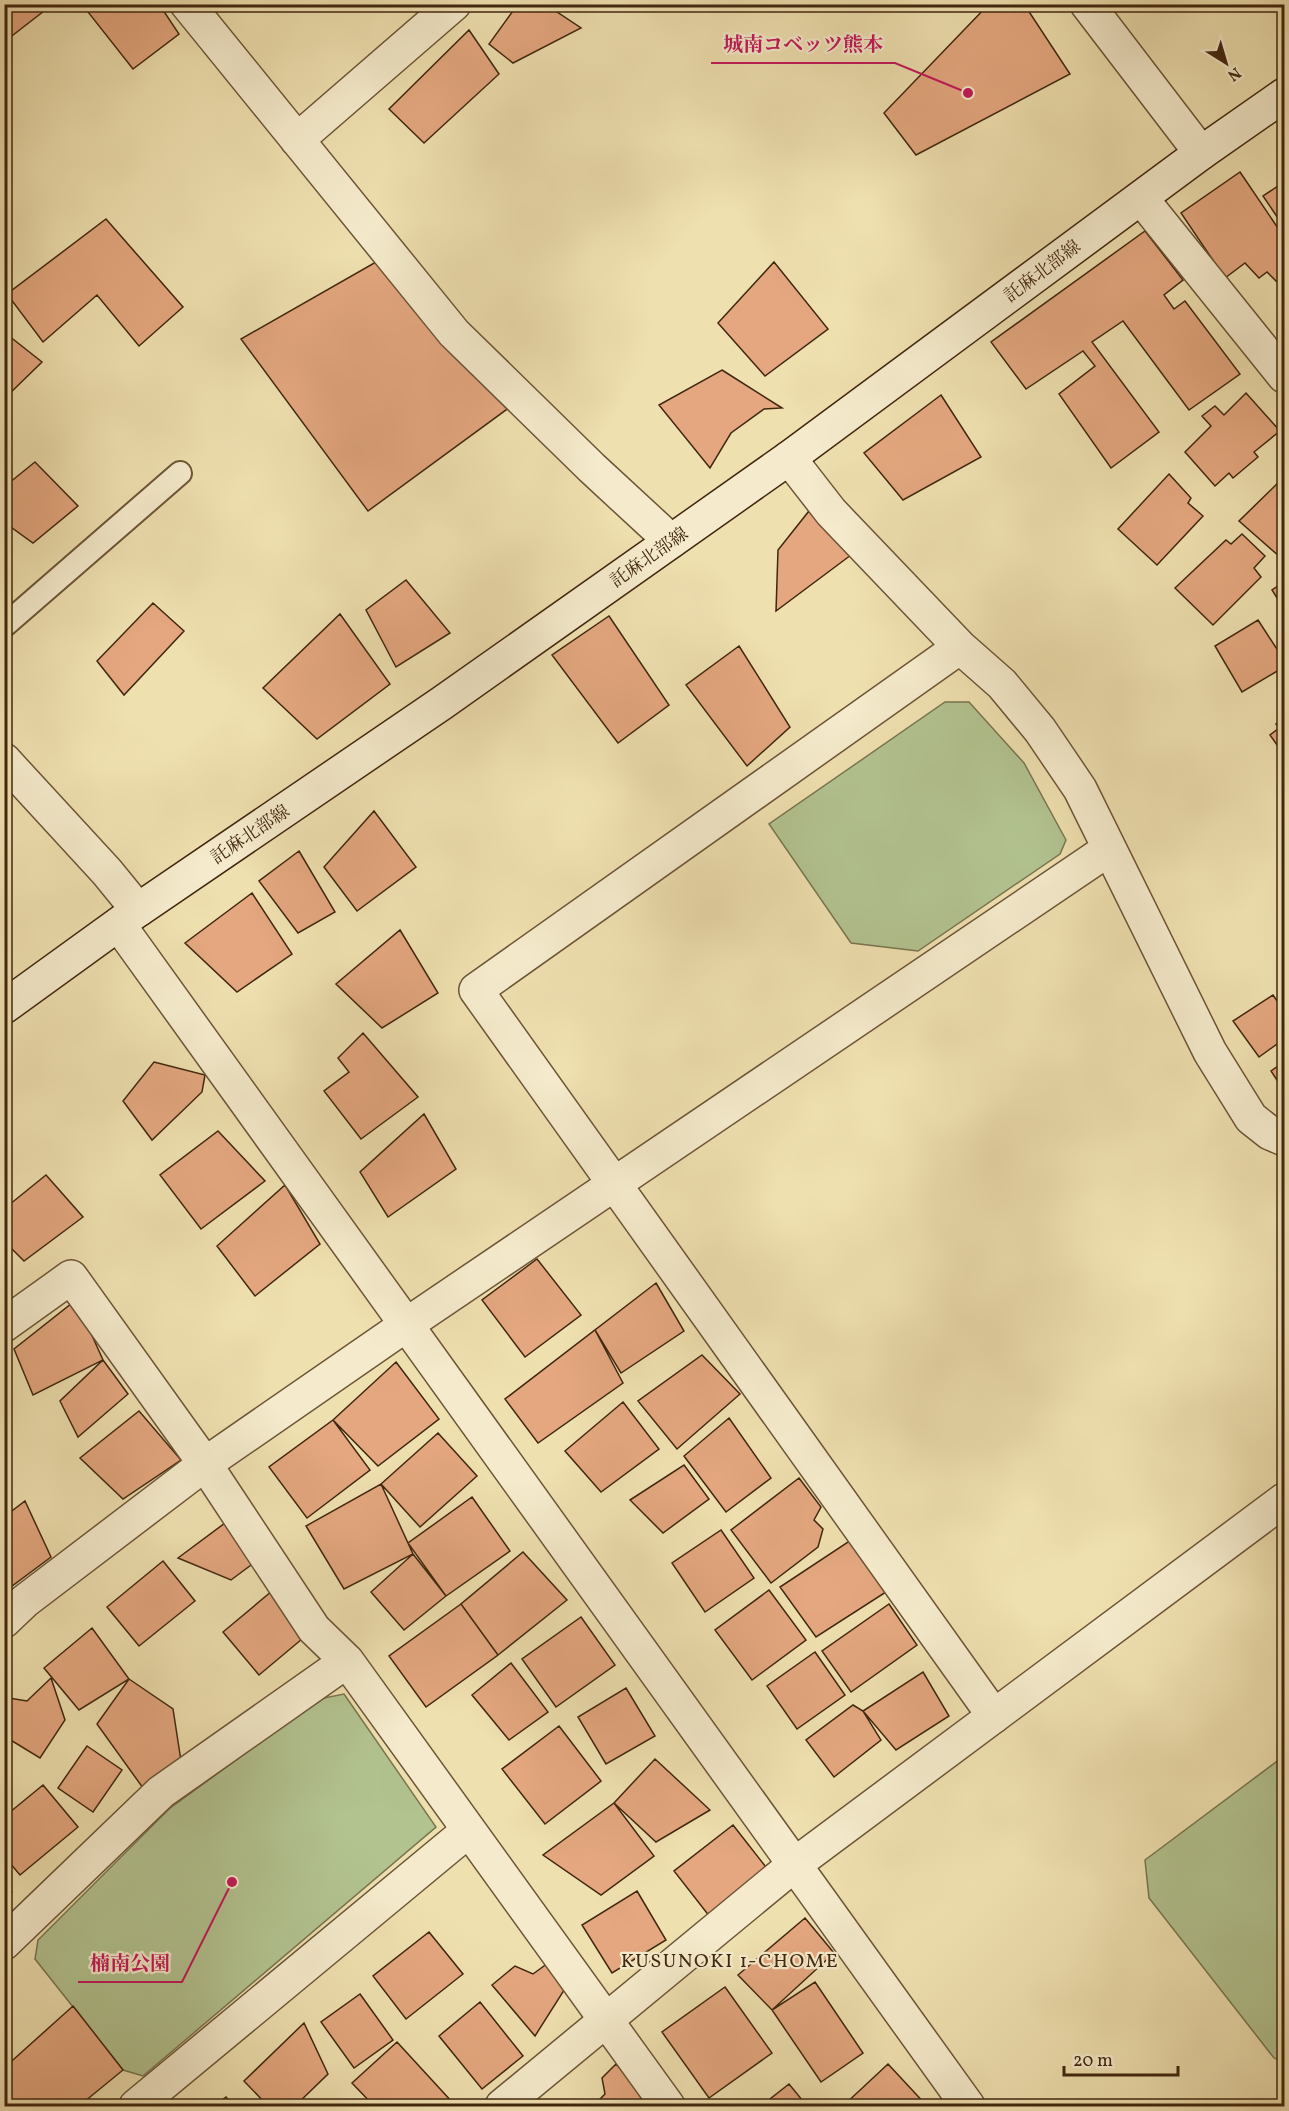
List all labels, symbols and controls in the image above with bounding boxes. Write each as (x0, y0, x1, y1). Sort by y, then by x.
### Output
callout: 城南コベッツ熊本 (711, 25, 895, 63)
text: 城南コベッツ熊本 (723, 32, 883, 60)
north arrow (1196, 33, 1256, 93)
text: N (1222, 61, 1245, 86)
street label: 託麻北部線 (999, 235, 1086, 309)
street label: 託麻北部線 (606, 522, 694, 594)
street label: 託麻北部線 (207, 800, 295, 871)
callout: 楠南公園 (78, 1944, 182, 1982)
district label: KUSUNOKI 1-CHOME (621, 1948, 839, 1976)
text: 楠南公園 (90, 1951, 170, 1979)
scale bar (1064, 2039, 1178, 2077)
text: 20 m (1073, 2049, 1113, 2074)

